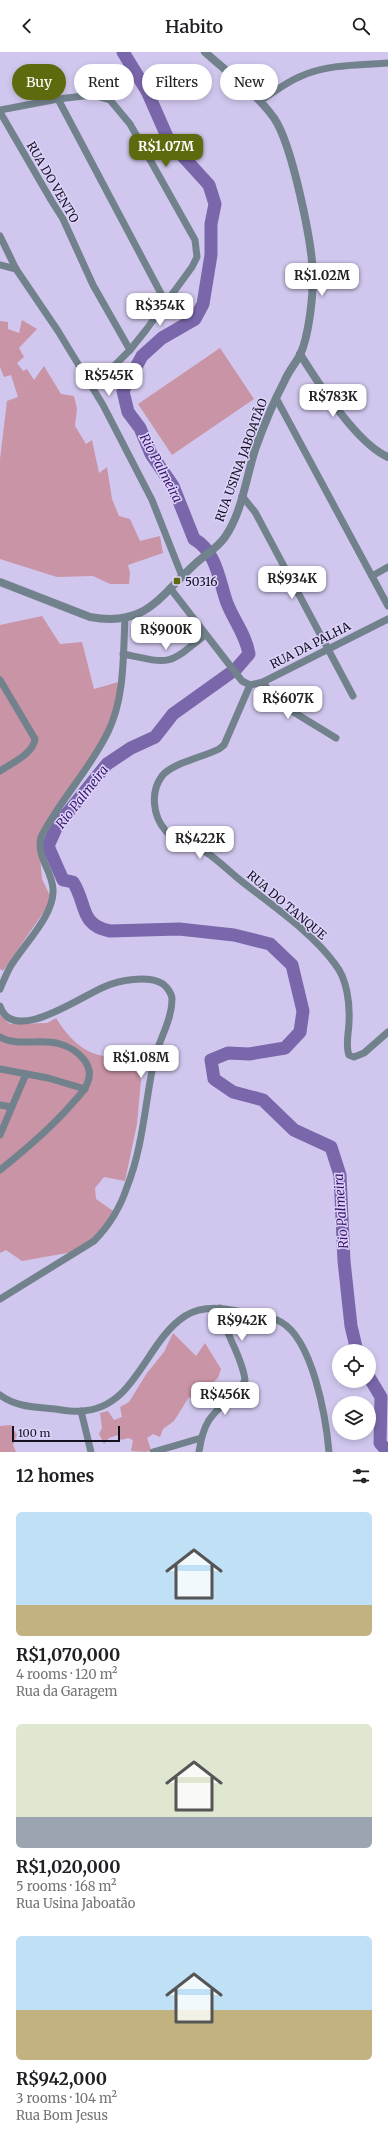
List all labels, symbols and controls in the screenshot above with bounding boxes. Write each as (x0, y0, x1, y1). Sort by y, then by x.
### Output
icon: back (16, 15, 38, 37)
text: Habito (165, 15, 223, 38)
icon: search (350, 15, 372, 37)
chip: Buy (12, 64, 66, 100)
chip: Rent (74, 64, 134, 100)
chip: Filters (142, 64, 212, 100)
chip: New (220, 64, 278, 100)
pin: R$1.07M (129, 134, 203, 168)
text: R$1.07M (138, 138, 194, 155)
street label: RUA DO VENTO (24, 139, 82, 226)
pin: R$1.02M (285, 263, 359, 297)
text: R$1.02M (294, 267, 350, 284)
pin: R$354K (127, 293, 193, 327)
text: R$354K (135, 297, 185, 314)
pin: R$545K (76, 363, 142, 397)
text: R$545K (85, 367, 133, 384)
pin: R$783K (300, 384, 366, 418)
text: R$783K (309, 388, 358, 405)
street label: RUA USINA JABOATÃO (212, 396, 270, 524)
water label: Rio Palmeira (136, 431, 186, 505)
pin: R$934K (259, 566, 325, 600)
text: R$934K (267, 570, 317, 587)
place label: 50316 (185, 574, 218, 589)
marker: 50316 (172, 576, 182, 586)
pin: R$900K (133, 617, 199, 651)
street label: RUA DA PALHA (267, 618, 353, 672)
text: R$900K (140, 621, 192, 638)
pin: R$607K (255, 686, 321, 720)
text: R$607K (262, 690, 314, 707)
water label: Rio Palmeira (52, 762, 112, 832)
pin: R$422K (167, 826, 233, 860)
text: R$422K (175, 830, 225, 847)
street label: RUA DO TANQUE (244, 867, 330, 943)
pin: R$1.08M (104, 1045, 178, 1079)
text: R$1.08M (113, 1049, 169, 1066)
water label: Rio Palmeira (330, 1173, 352, 1249)
pin: R$942K (209, 1308, 275, 1342)
text: R$942K (217, 1312, 267, 1329)
map controls (332, 1344, 376, 1440)
button: locate (332, 1344, 376, 1388)
pin: R$456K (192, 1382, 258, 1416)
text: R$456K (200, 1386, 250, 1403)
button: layers (332, 1396, 376, 1440)
scale bar (12, 1424, 120, 1443)
text: 100 m (18, 1426, 50, 1440)
text: 12 homes (16, 1465, 94, 1487)
icon: filters (350, 1465, 372, 1487)
icon: home (158, 1538, 230, 1610)
text: R$1,070,000 (16, 1644, 120, 1666)
text: 4 rooms · 120 m² (16, 1666, 117, 1683)
text: Rua da Garagem (16, 1683, 118, 1700)
icon: home (158, 1750, 230, 1822)
text: R$1,020,000 (16, 1856, 120, 1878)
text: 5 rooms · 168 m² (16, 1878, 116, 1895)
text: Rua Usina Jaboatão (16, 1895, 135, 1912)
icon: home (158, 1962, 230, 2034)
text: R$942,000 (16, 2068, 107, 2090)
text: 3 rooms · 104 m² (16, 2090, 117, 2107)
text: Rua Bom Jesus (16, 2107, 108, 2124)

